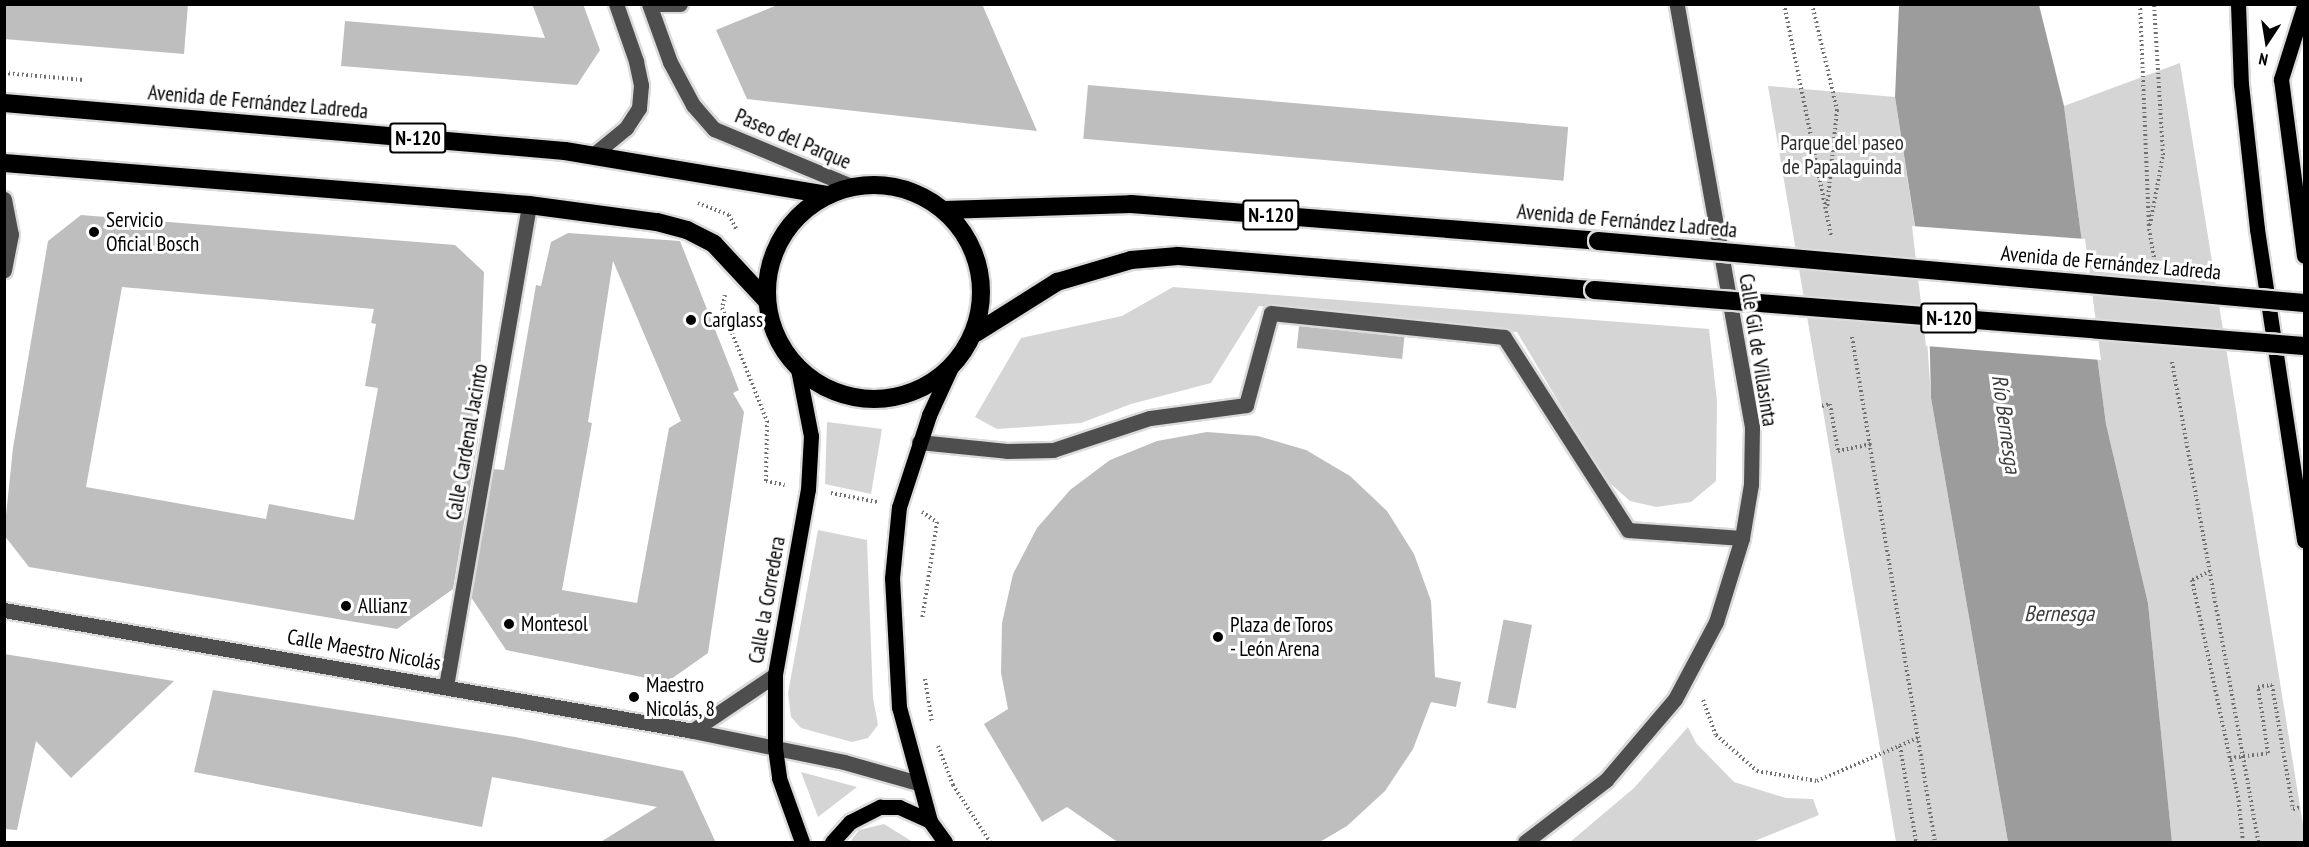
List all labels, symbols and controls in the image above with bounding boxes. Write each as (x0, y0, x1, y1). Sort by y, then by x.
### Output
north arrow (2237, 12, 2297, 72)
text: N (2257, 49, 2270, 70)
street label: Avenida de Fernández Ladreda (147, 80, 369, 124)
street label: Paseo del Parque (731, 103, 855, 175)
road number: N-120 (388, 121, 448, 155)
park label: Parque del paseo de Papalaguinda (1780, 130, 1904, 180)
road number: N-120 (1241, 198, 1301, 232)
street label: Avenida de Fernández Ladreda (1516, 199, 1738, 243)
place label: Servicio Oficial Bosch (106, 207, 199, 257)
marker: Servicio Oficial Bosch (87, 225, 101, 239)
street label: Avenida de Fernández Ladreda (2000, 241, 2222, 285)
street label: Calle Gil de Villasinta (1733, 272, 1783, 428)
road number: N-120 (1919, 301, 1979, 335)
place label: Carglass (703, 307, 763, 333)
marker: Carglass (684, 313, 698, 327)
street label: Calle Cardenal Jacinto (441, 362, 493, 522)
water label: Río Bernesga (1986, 373, 2026, 475)
street label: Calle la Corredera (743, 534, 791, 666)
place label: Allianz (358, 593, 407, 619)
marker: Allianz (339, 599, 353, 613)
water label: Bernesga (2024, 601, 2094, 627)
place label: Montesol (521, 611, 588, 637)
place label: Plaza de Toros - León Arena (1230, 612, 1334, 662)
marker: Montesol (502, 617, 516, 631)
street label: Calle Maestro Nicolás (285, 624, 443, 676)
marker: Plaza de Toros - León Arena (1211, 630, 1225, 644)
place label: Maestro Nicolás, 8 (646, 672, 716, 722)
marker: Maestro Nicolás, 8 (627, 690, 641, 704)

